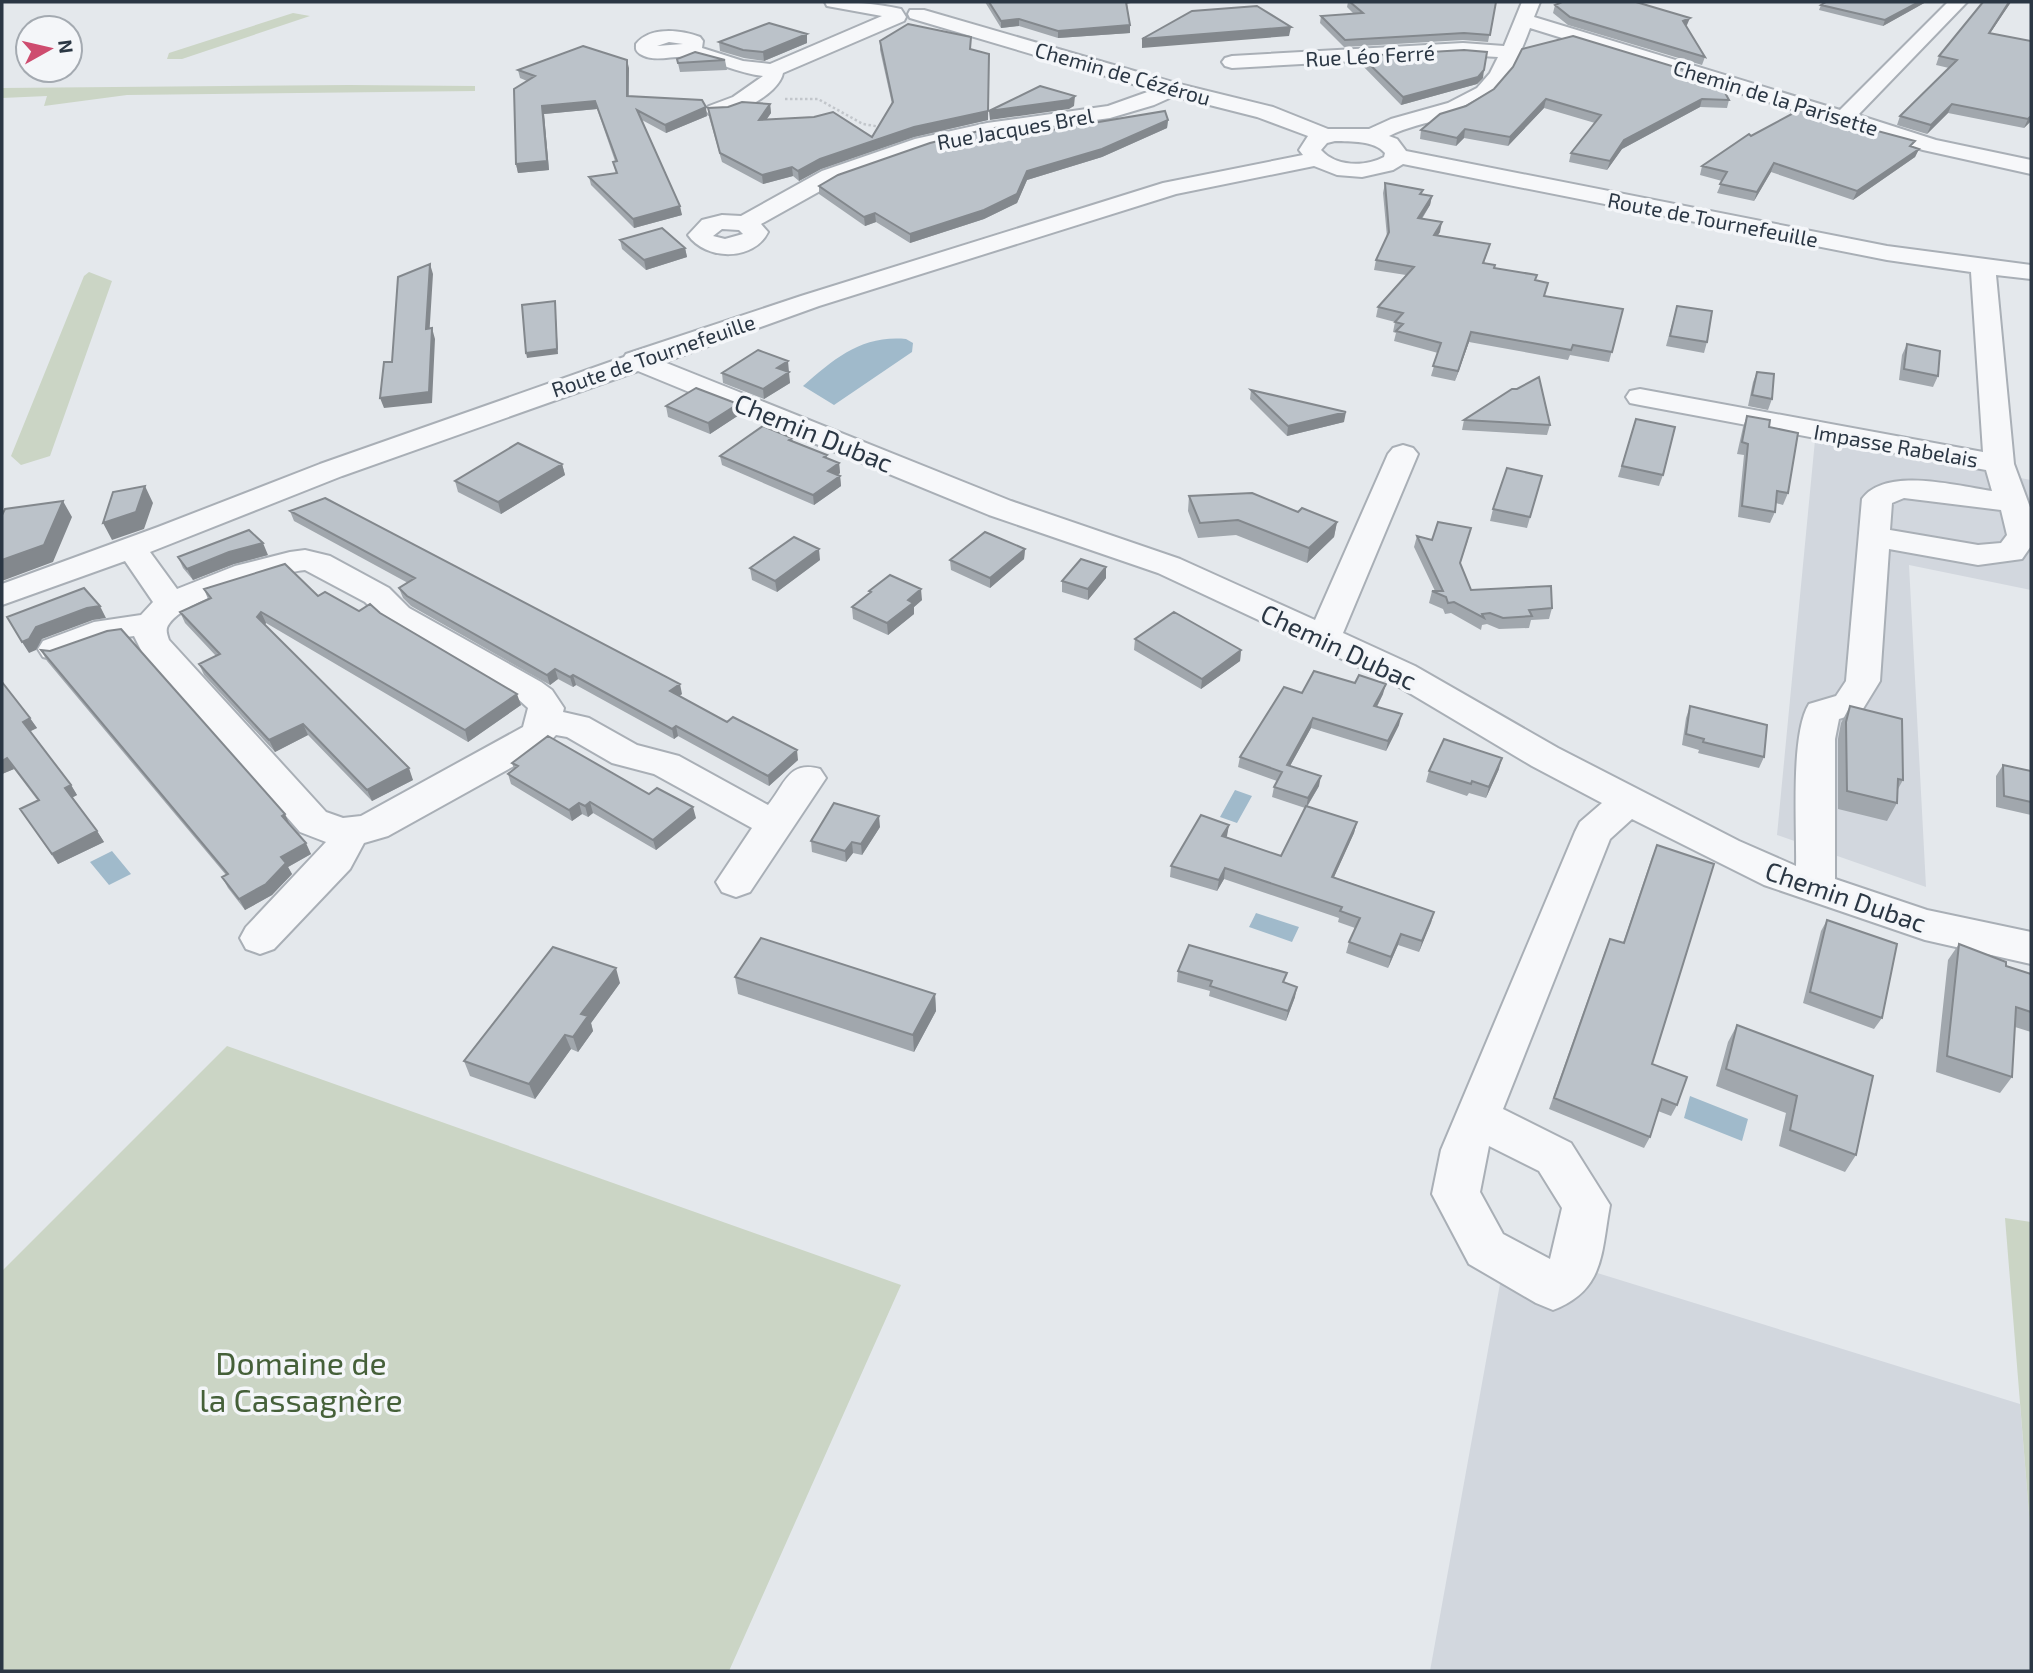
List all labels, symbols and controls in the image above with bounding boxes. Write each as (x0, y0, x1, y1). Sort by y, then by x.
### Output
north arrow (14, 14, 84, 84)
street label: Chemin de Cézérou (1032, 36, 1214, 110)
text: N (54, 38, 79, 55)
street label: Rue Léo Ferré (1305, 39, 1435, 71)
street label: Chemin de la Parisette (1670, 54, 1882, 140)
street label: Rue Jacques Brel (935, 102, 1096, 154)
street label: Route de Tournefeuille (1606, 186, 1820, 252)
street label: Route de Tournefeuille (548, 308, 758, 402)
street label: Chemin Dubac (730, 386, 898, 478)
street label: Impasse Rabelais (1812, 418, 1980, 472)
street label: Chemin Dubac (1256, 596, 1422, 696)
street label: Chemin Dubac (1762, 854, 1930, 938)
park label: Domaine de la Cassagnère (199, 1343, 403, 1418)

